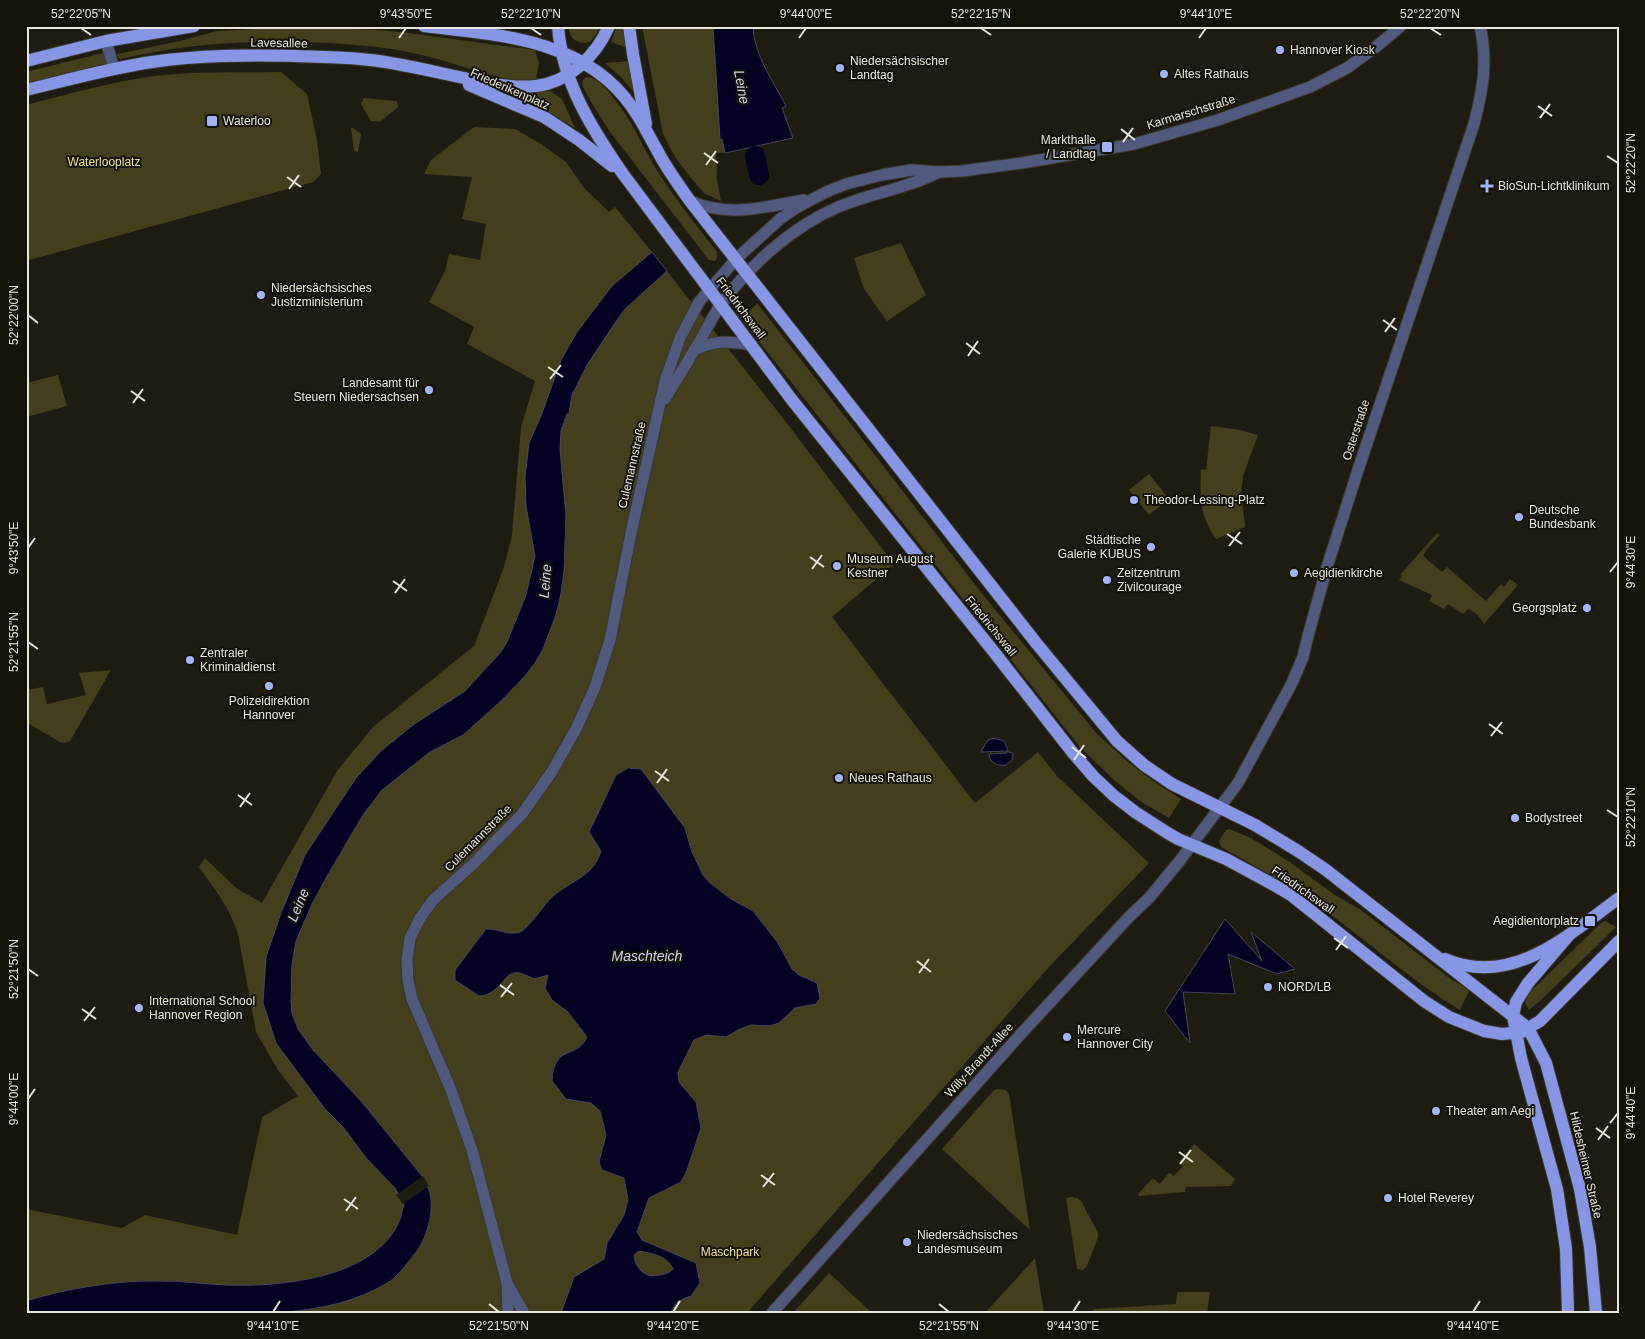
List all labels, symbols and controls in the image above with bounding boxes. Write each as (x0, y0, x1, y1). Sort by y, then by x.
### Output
text: 52°22'05"N (51, 7, 111, 21)
text: 9°43'50"E (380, 7, 432, 21)
text: 52°22'10"N (501, 7, 561, 21)
text: 9°44'00"E (780, 7, 832, 21)
text: 52°22'15"N (951, 7, 1011, 21)
text: 9°44'10"E (1180, 7, 1232, 21)
text: 52°22'20"N (1400, 7, 1460, 21)
street label: Lavesallee (250, 36, 308, 51)
place label: Hannover Kiosk (1290, 43, 1376, 57)
marker: Hannover Kiosk (1274, 44, 1286, 56)
place label: Niedersächsischer Landtag (850, 54, 949, 82)
marker: Niedersächsischer Landtag (834, 62, 846, 74)
street label: Friederikenplatz (468, 65, 552, 113)
place label: Altes Rathaus (1174, 67, 1249, 81)
marker: Altes Rathaus (1158, 68, 1170, 80)
water label: Leine (731, 69, 753, 105)
street label: Karmarschstraße (1145, 92, 1237, 132)
marker: Waterloo (205, 114, 219, 128)
place label: Waterloo (223, 114, 271, 128)
place label: Markthalle / Landtag (1041, 133, 1096, 161)
text: 52°22'20"N (1624, 133, 1638, 193)
marker: Markthalle / Landtag (1100, 140, 1114, 154)
park label: Waterlooplatz (68, 155, 140, 169)
marker: BioSun-Lichtklinikum (1480, 179, 1494, 193)
place label: BioSun-Lichtklinikum (1498, 179, 1609, 193)
street label: Friedrichswall (713, 274, 769, 342)
place label: Niedersächsisches Justizministerium (271, 281, 372, 309)
text: 52°22'00"N (7, 285, 21, 345)
marker: Niedersächsisches Justizministerium (255, 289, 267, 301)
place label: Landesamt für Steuern Niedersachsen (294, 376, 419, 404)
marker: Landesamt für Steuern Niedersachsen (423, 384, 435, 396)
street label: Osterstraße (1340, 397, 1373, 462)
street label: Culemannstraße (615, 420, 649, 510)
place label: Theodor-Lessing-Platz (1144, 493, 1265, 507)
marker: Theodor-Lessing-Platz (1128, 494, 1140, 506)
place label: Deutsche Bundesbank (1529, 503, 1597, 531)
marker: Deutsche Bundesbank (1513, 511, 1525, 523)
text: 9°43'50"E (7, 522, 21, 574)
place label: Städtische Galerie KUBUS (1058, 533, 1141, 561)
text: 9°44'30"E (1624, 536, 1638, 588)
marker: Städtische Galerie KUBUS (1145, 541, 1157, 553)
place label: Museum August Kestner (847, 552, 934, 580)
marker: Museum August Kestner (831, 560, 843, 572)
water label: Leine (536, 563, 554, 599)
place label: Zeitzentrum Zivilcourage (1117, 566, 1182, 594)
place label: Aegidienkirche (1304, 566, 1383, 580)
marker: Aegidienkirche (1288, 567, 1300, 579)
marker: Zeitzentrum Zivilcourage (1101, 574, 1113, 586)
street label: Friedrichswall (962, 593, 1020, 659)
place label: Georgsplatz (1512, 601, 1577, 615)
marker: Georgsplatz (1581, 602, 1593, 614)
text: 52°21'55"N (7, 612, 21, 672)
place label: Zentraler Kriminaldienst (200, 646, 276, 674)
marker: Zentraler Kriminaldienst (184, 654, 196, 666)
marker: Polizeidirektion Hannover (263, 680, 275, 692)
place label: Polizeidirektion Hannover (229, 694, 309, 722)
place label: Neues Rathaus (849, 771, 932, 785)
marker: Neues Rathaus (833, 772, 845, 784)
text: 52°22'10"N (1624, 787, 1638, 847)
street label: Culemannstraße (442, 801, 515, 874)
place label: Bodystreet (1525, 811, 1583, 825)
marker: Bodystreet (1509, 812, 1521, 824)
street label: Friedrichswall (1269, 863, 1337, 917)
water label: Leine (284, 886, 312, 924)
place label: Aegidientorplatz (1493, 914, 1579, 928)
marker: Aegidientorplatz (1583, 914, 1597, 928)
text: 52°21'50"N (7, 939, 21, 999)
water label: Maschteich (612, 948, 683, 964)
place label: NORD/LB (1278, 980, 1331, 994)
marker: NORD/LB (1262, 981, 1274, 993)
place label: International School Hannover Region (149, 994, 255, 1022)
marker: International School Hannover Region (133, 1002, 145, 1014)
street label: Willy-Brandt-Allee (942, 1020, 1016, 1100)
place label: Mercure Hannover City (1077, 1023, 1153, 1051)
marker: Mercure Hannover City (1061, 1031, 1073, 1043)
text: 9°44'00"E (7, 1073, 21, 1125)
text: 9°44'40"E (1624, 1087, 1638, 1139)
place label: Theater am Aegi (1446, 1104, 1534, 1118)
marker: Theater am Aegi (1430, 1105, 1442, 1117)
street label: Hildesheimer Straße (1567, 1110, 1605, 1220)
place label: Hotel Reverey (1398, 1191, 1474, 1205)
marker: Hotel Reverey (1382, 1192, 1394, 1204)
place label: Niedersächsisches Landesmuseum (917, 1228, 1018, 1256)
marker: Niedersächsisches Landesmuseum (901, 1236, 913, 1248)
park label: Maschpark (701, 1245, 760, 1259)
text: 9°44'10"E (247, 1319, 299, 1333)
text: 52°21'50"N (469, 1319, 529, 1333)
text: 9°44'20"E (647, 1319, 699, 1333)
text: 52°21'55"N (919, 1319, 979, 1333)
text: 9°44'30"E (1047, 1319, 1099, 1333)
text: 9°44'40"E (1447, 1319, 1499, 1333)

